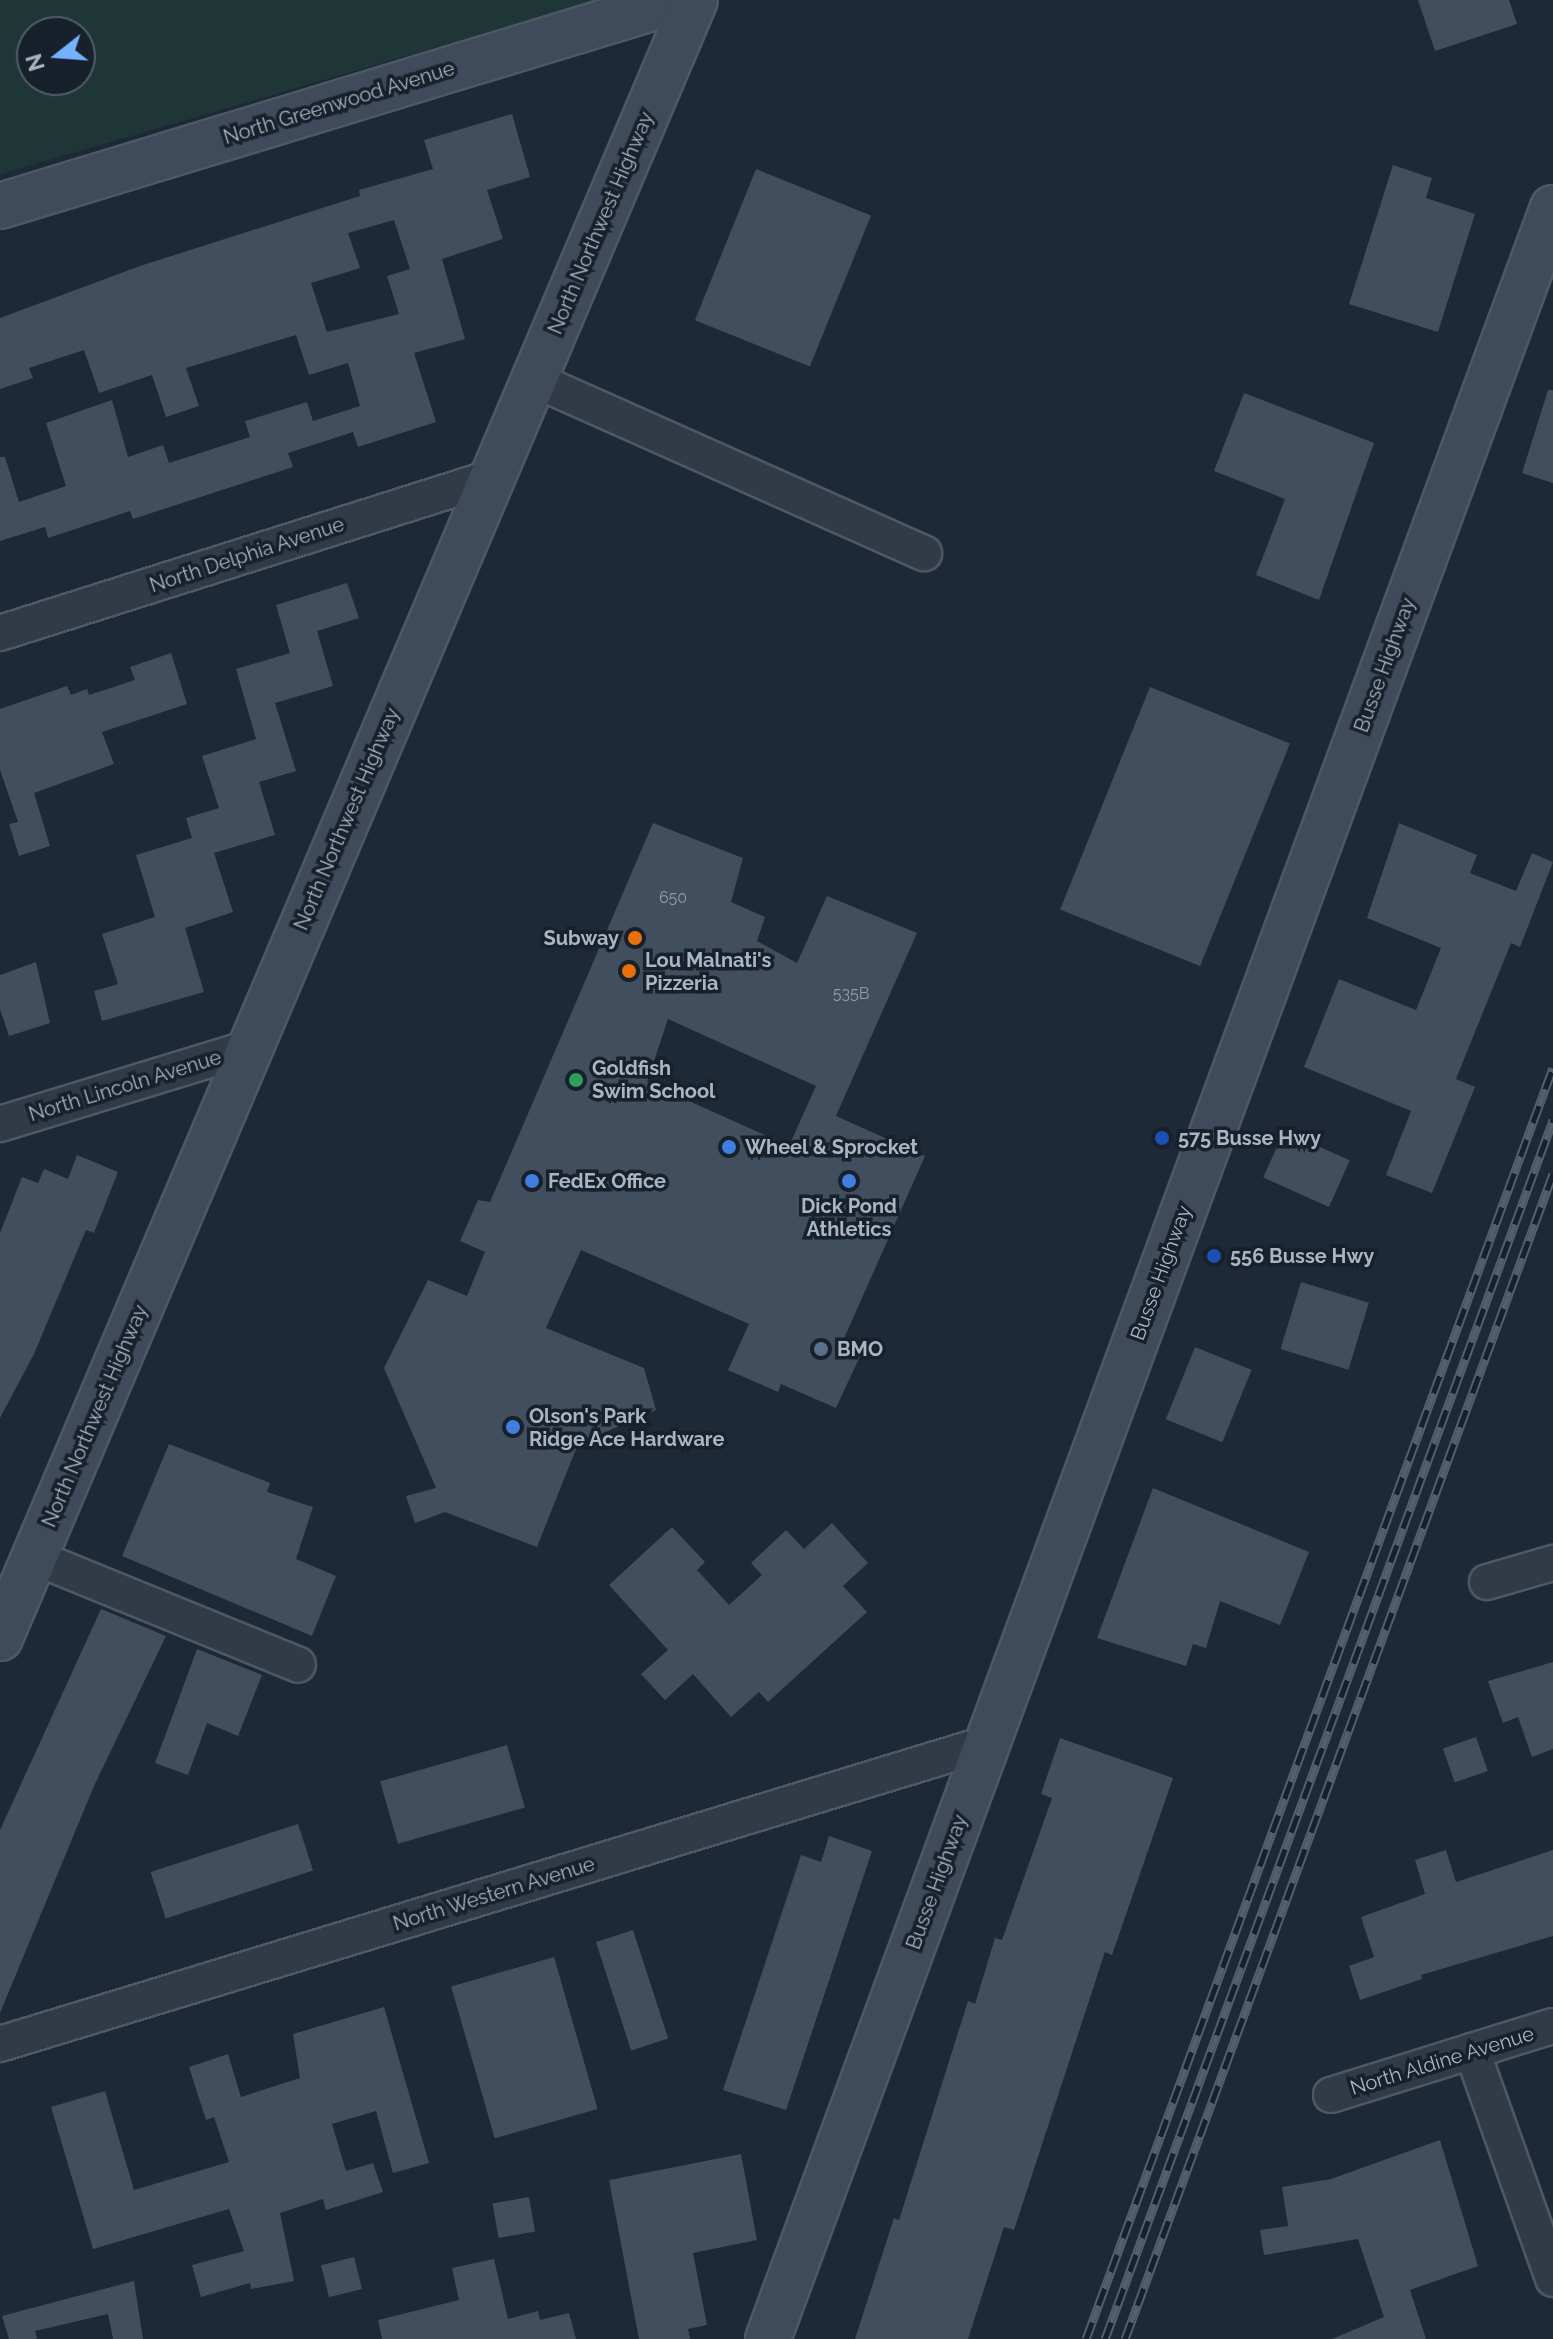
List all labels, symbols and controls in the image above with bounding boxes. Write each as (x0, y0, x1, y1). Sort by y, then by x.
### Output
north arrow (16, 16, 96, 96)
text: N (20, 51, 50, 74)
street label: North Greenwood Avenue (220, 56, 458, 150)
street label: North Northwest Highway (543, 108, 659, 338)
street label: North Delphia Avenue (146, 512, 348, 598)
street label: Busse Highway (1349, 594, 1421, 736)
street label: North Northwest Highway (289, 704, 405, 934)
house number: 650 (659, 888, 687, 908)
place label: Subway (544, 926, 619, 950)
marker: Subway (626, 929, 644, 947)
place label: Lou Malnati's Pizzeria (645, 948, 772, 995)
marker: Lou Malnati's Pizzeria (620, 962, 638, 980)
house number: 535B (833, 984, 869, 1004)
street label: North Lincoln Avenue (26, 1045, 224, 1127)
place label: Goldfish Swim School (592, 1056, 715, 1103)
marker: Goldfish Swim School (567, 1071, 585, 1089)
place label: 575 Busse Hwy (1178, 1126, 1321, 1150)
marker: 575 Busse Hwy (1153, 1129, 1171, 1147)
place label: Wheel & Sprocket (745, 1135, 918, 1159)
marker: Wheel & Sprocket (720, 1138, 738, 1156)
place label: FedEx Office (548, 1169, 666, 1193)
marker: FedEx Office (523, 1172, 541, 1190)
marker: Dick Pond Athletics (840, 1172, 858, 1190)
place label: Dick Pond Athletics (801, 1194, 897, 1241)
street label: Busse Highway (1125, 1202, 1197, 1344)
place label: 556 Busse Hwy (1230, 1244, 1374, 1268)
marker: 556 Busse Hwy (1205, 1247, 1223, 1265)
street label: North Northwest Highway (37, 1301, 153, 1531)
place label: BMO (837, 1337, 883, 1361)
marker: BMO (812, 1340, 830, 1358)
place label: Olson's Park Ridge Ace Hardware (529, 1404, 725, 1451)
marker: Olson's Park Ridge Ace Hardware (504, 1418, 522, 1436)
street label: Busse Highway (901, 1811, 973, 1953)
street label: North Western Avenue (390, 1852, 598, 1936)
street label: North Aldine Avenue (1347, 2021, 1537, 2101)

